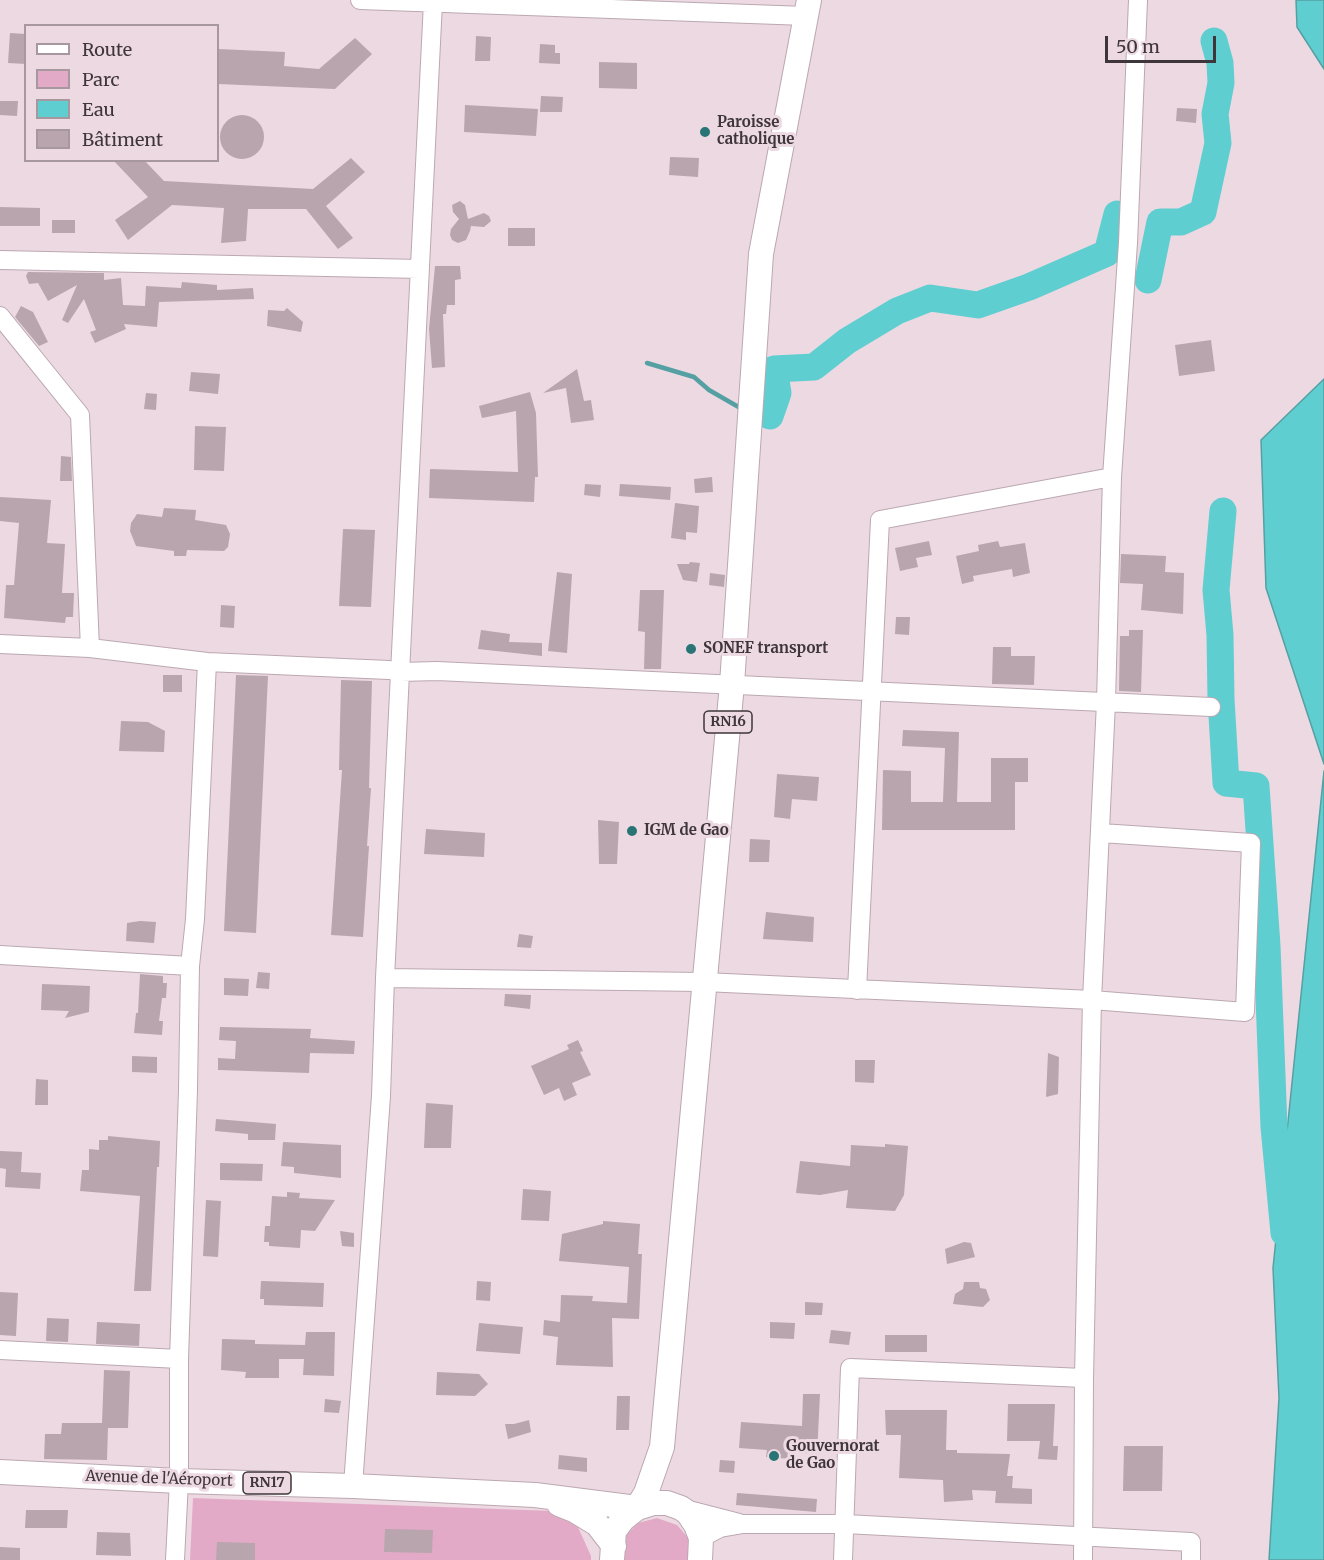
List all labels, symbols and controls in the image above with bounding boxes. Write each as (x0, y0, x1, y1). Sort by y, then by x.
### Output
legend (24, 24, 219, 162)
scale bar (1108, 24, 1219, 62)
text: 50 m (1116, 35, 1160, 58)
text: Route (82, 38, 132, 61)
text: Parc (82, 68, 120, 91)
text: Eau (82, 98, 115, 121)
place label: Paroisse catholique (717, 114, 794, 149)
marker: Paroisse catholique (698, 125, 712, 139)
text: Bâtiment (82, 128, 163, 151)
place label: SONEF transport (703, 640, 828, 658)
marker: SONEF transport (684, 642, 698, 656)
road number: RN16 (704, 711, 752, 733)
place label: IGM de Gao (644, 822, 729, 840)
marker: IGM de Gao (625, 824, 639, 838)
place label: Gouvernorat de Gao (786, 1438, 880, 1473)
marker: Gouvernorat de Gao (767, 1449, 781, 1463)
street label: Avenue de l'Aéroport (85, 1467, 233, 1491)
road number: RN17 (243, 1472, 291, 1494)

